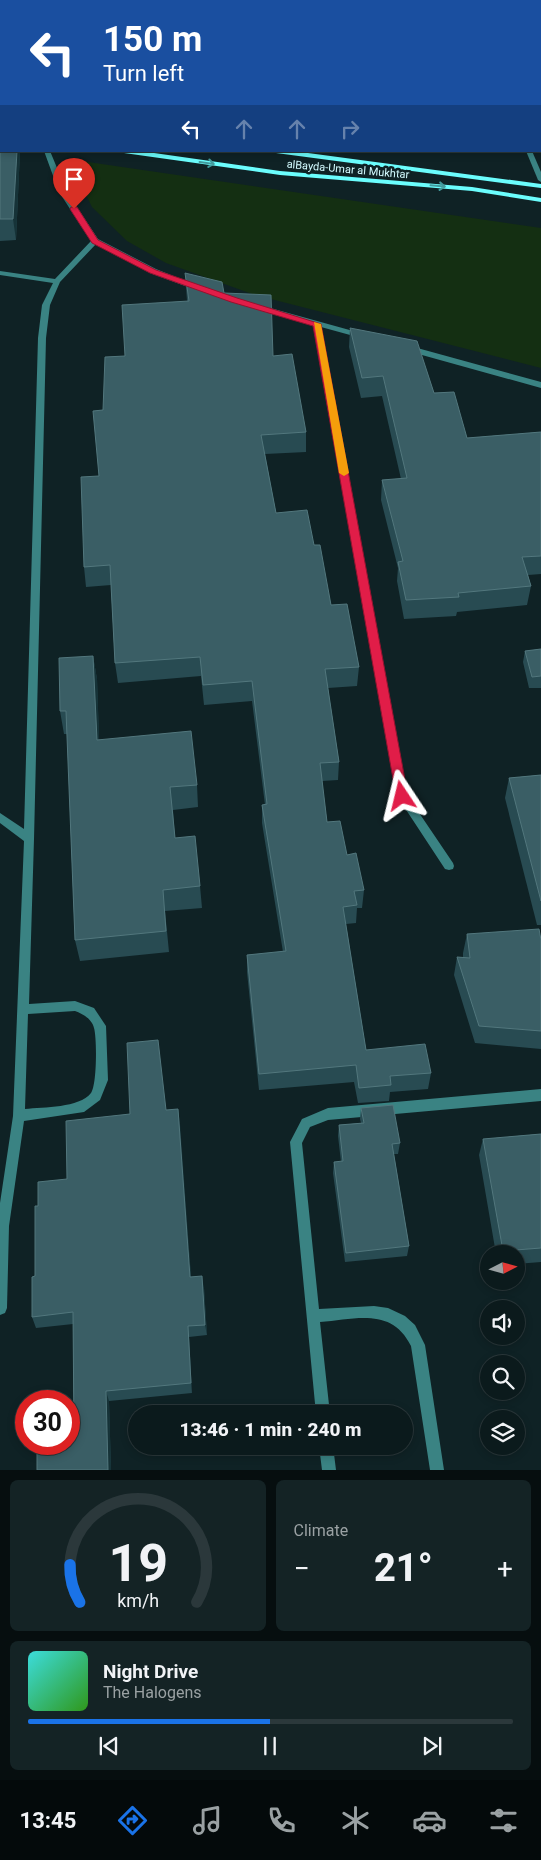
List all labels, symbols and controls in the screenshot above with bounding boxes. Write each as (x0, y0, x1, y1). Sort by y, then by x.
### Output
text: 150 m (103, 19, 202, 60)
icon: left (20, 20, 85, 85)
text: Turn left (103, 61, 184, 86)
icon: left (177, 115, 205, 143)
icon: ahead (230, 115, 258, 143)
icon: ahead (283, 115, 311, 143)
icon: right (336, 115, 364, 143)
pin (53, 158, 95, 209)
one-way arrow (198, 158, 214, 168)
street label: alBayda-Umar al Mukhtar (286, 158, 410, 181)
icon: arrive (60, 165, 88, 193)
one-way arrow (430, 181, 446, 191)
position arrow (375, 769, 427, 821)
north arrow (480, 1245, 525, 1290)
map controls (480, 1245, 525, 1455)
button: sound (480, 1300, 525, 1345)
button: search (480, 1355, 525, 1400)
speed limit sign: 30 (15, 1390, 80, 1455)
button: layers (480, 1410, 525, 1455)
text: 13:46 · 1 min · 240 m (179, 1418, 362, 1441)
text: Climate (294, 1521, 348, 1540)
text: 19 (108, 1533, 168, 1594)
text: 21° (374, 1546, 433, 1590)
text: − (294, 1552, 310, 1585)
text: + (497, 1552, 513, 1585)
text: km/h (117, 1590, 159, 1611)
text: Night Drive (103, 1660, 198, 1683)
text: The Halogens (103, 1683, 202, 1702)
icon: previous (95, 1732, 123, 1760)
icon: pause (256, 1732, 284, 1760)
icon: next (418, 1732, 446, 1760)
icon: directions (115, 1803, 150, 1838)
icon: music (190, 1803, 225, 1838)
icon: phone (264, 1803, 299, 1838)
icon: climate (338, 1803, 373, 1838)
icon: car (412, 1803, 447, 1838)
icon: filters (486, 1803, 521, 1838)
text: 13:45 (20, 1808, 76, 1833)

